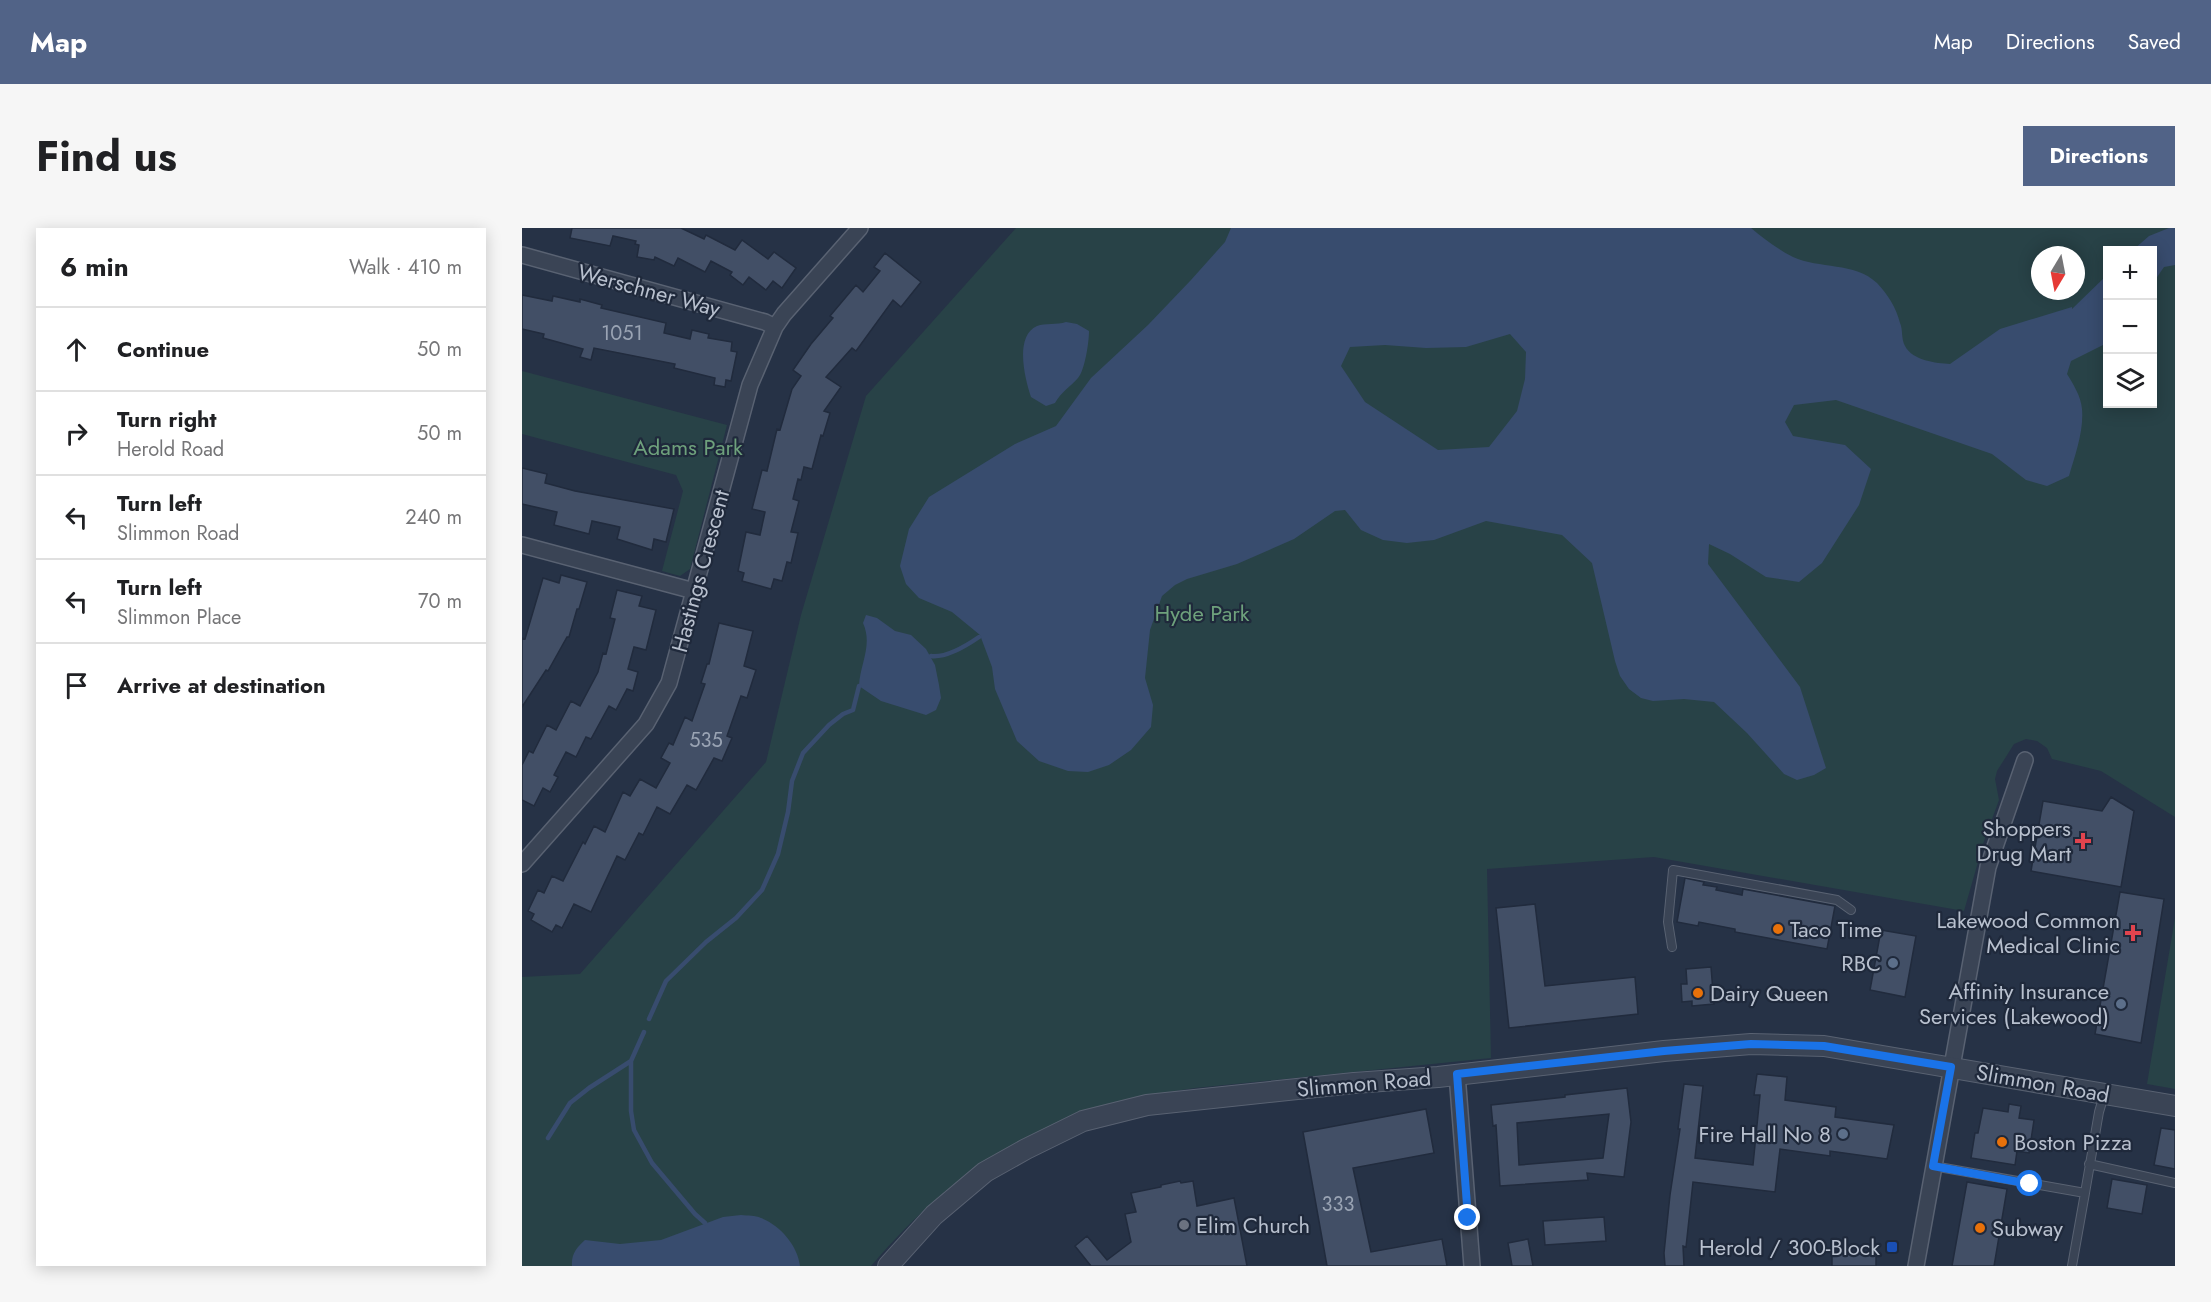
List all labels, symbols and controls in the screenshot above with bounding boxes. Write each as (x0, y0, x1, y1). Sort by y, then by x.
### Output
text: Map (30, 22, 87, 63)
text: Map (1934, 27, 1973, 57)
text: Directions (2006, 27, 2095, 57)
text: Saved (2128, 27, 2181, 57)
text: Find us (36, 126, 177, 187)
button: Directions (2023, 126, 2175, 186)
north arrow (2031, 246, 2085, 300)
map controls (2103, 246, 2157, 408)
button: + (2103, 246, 2157, 300)
text: 6 min (60, 248, 129, 286)
text: Walk · 410 m (349, 253, 462, 282)
street label: Werschner Way (574, 256, 724, 325)
button: − (2103, 300, 2157, 354)
house number: 1051 (601, 319, 643, 348)
icon: ahead (60, 333, 93, 366)
text: Continue (117, 333, 209, 365)
text: 50 m (417, 335, 462, 364)
button: layers (2103, 354, 2157, 408)
text: Turn right (117, 403, 217, 435)
icon: right (60, 417, 93, 450)
text: 50 m (417, 419, 462, 448)
park label: Adams Park (633, 431, 743, 463)
text: Herold Road (117, 435, 224, 464)
street label: Hastings Crescent (663, 486, 737, 656)
text: Turn left (117, 487, 202, 519)
icon: left (60, 501, 93, 534)
text: 240 m (405, 503, 462, 532)
text: Slimmon Road (117, 519, 240, 548)
text: Turn left (117, 571, 202, 603)
icon: left (60, 585, 93, 618)
text: 70 m (418, 587, 462, 616)
park label: Hyde Park (1154, 597, 1250, 629)
text: Slimmon Place (117, 603, 241, 632)
icon: arrive (60, 669, 93, 702)
text: Arrive at destination (117, 669, 326, 701)
house number: 535 (689, 726, 723, 755)
place label: Shoppers Drug Mart (1977, 812, 2072, 869)
marker: Shoppers Drug Mart (2076, 834, 2090, 848)
place label: Lakewood Common Medical Clinic (1936, 904, 2120, 961)
place label: Taco Time (1790, 913, 1882, 945)
marker: Taco Time (1771, 922, 1785, 936)
marker: Lakewood Common Medical Clinic (2124, 924, 2142, 942)
place label: RBC (1841, 947, 1881, 979)
marker: RBC (1886, 956, 1900, 970)
place label: Affinity Insurance Services (Lakewood) (1919, 975, 2109, 1032)
place label: Dairy Queen (1710, 977, 1829, 1009)
marker: Dairy Queen (1691, 986, 1705, 1000)
marker: Affinity Insurance Services (Lakewood) (2114, 997, 2128, 1011)
street label: Slimmon Road (1974, 1056, 2112, 1110)
street label: Slimmon Road (1295, 1061, 1433, 1105)
place label: Fire Hall No 8 (1698, 1118, 1831, 1150)
place label: Boston Pizza (2014, 1126, 2132, 1158)
marker: Fire Hall No 8 (1836, 1127, 1850, 1141)
marker: Boston Pizza (1995, 1135, 2009, 1149)
route start (2016, 1170, 2042, 1196)
house number: 333 (1322, 1190, 1354, 1219)
route end (1454, 1204, 1480, 1230)
place label: Elim Church (1196, 1209, 1310, 1241)
place label: Subway (1992, 1212, 2063, 1244)
marker: Elim Church (1177, 1218, 1191, 1232)
marker: Subway (1973, 1221, 1987, 1235)
place label: Herold / 300-Block (1699, 1231, 1880, 1263)
marker: Herold / 300-Block (1885, 1240, 1899, 1254)

